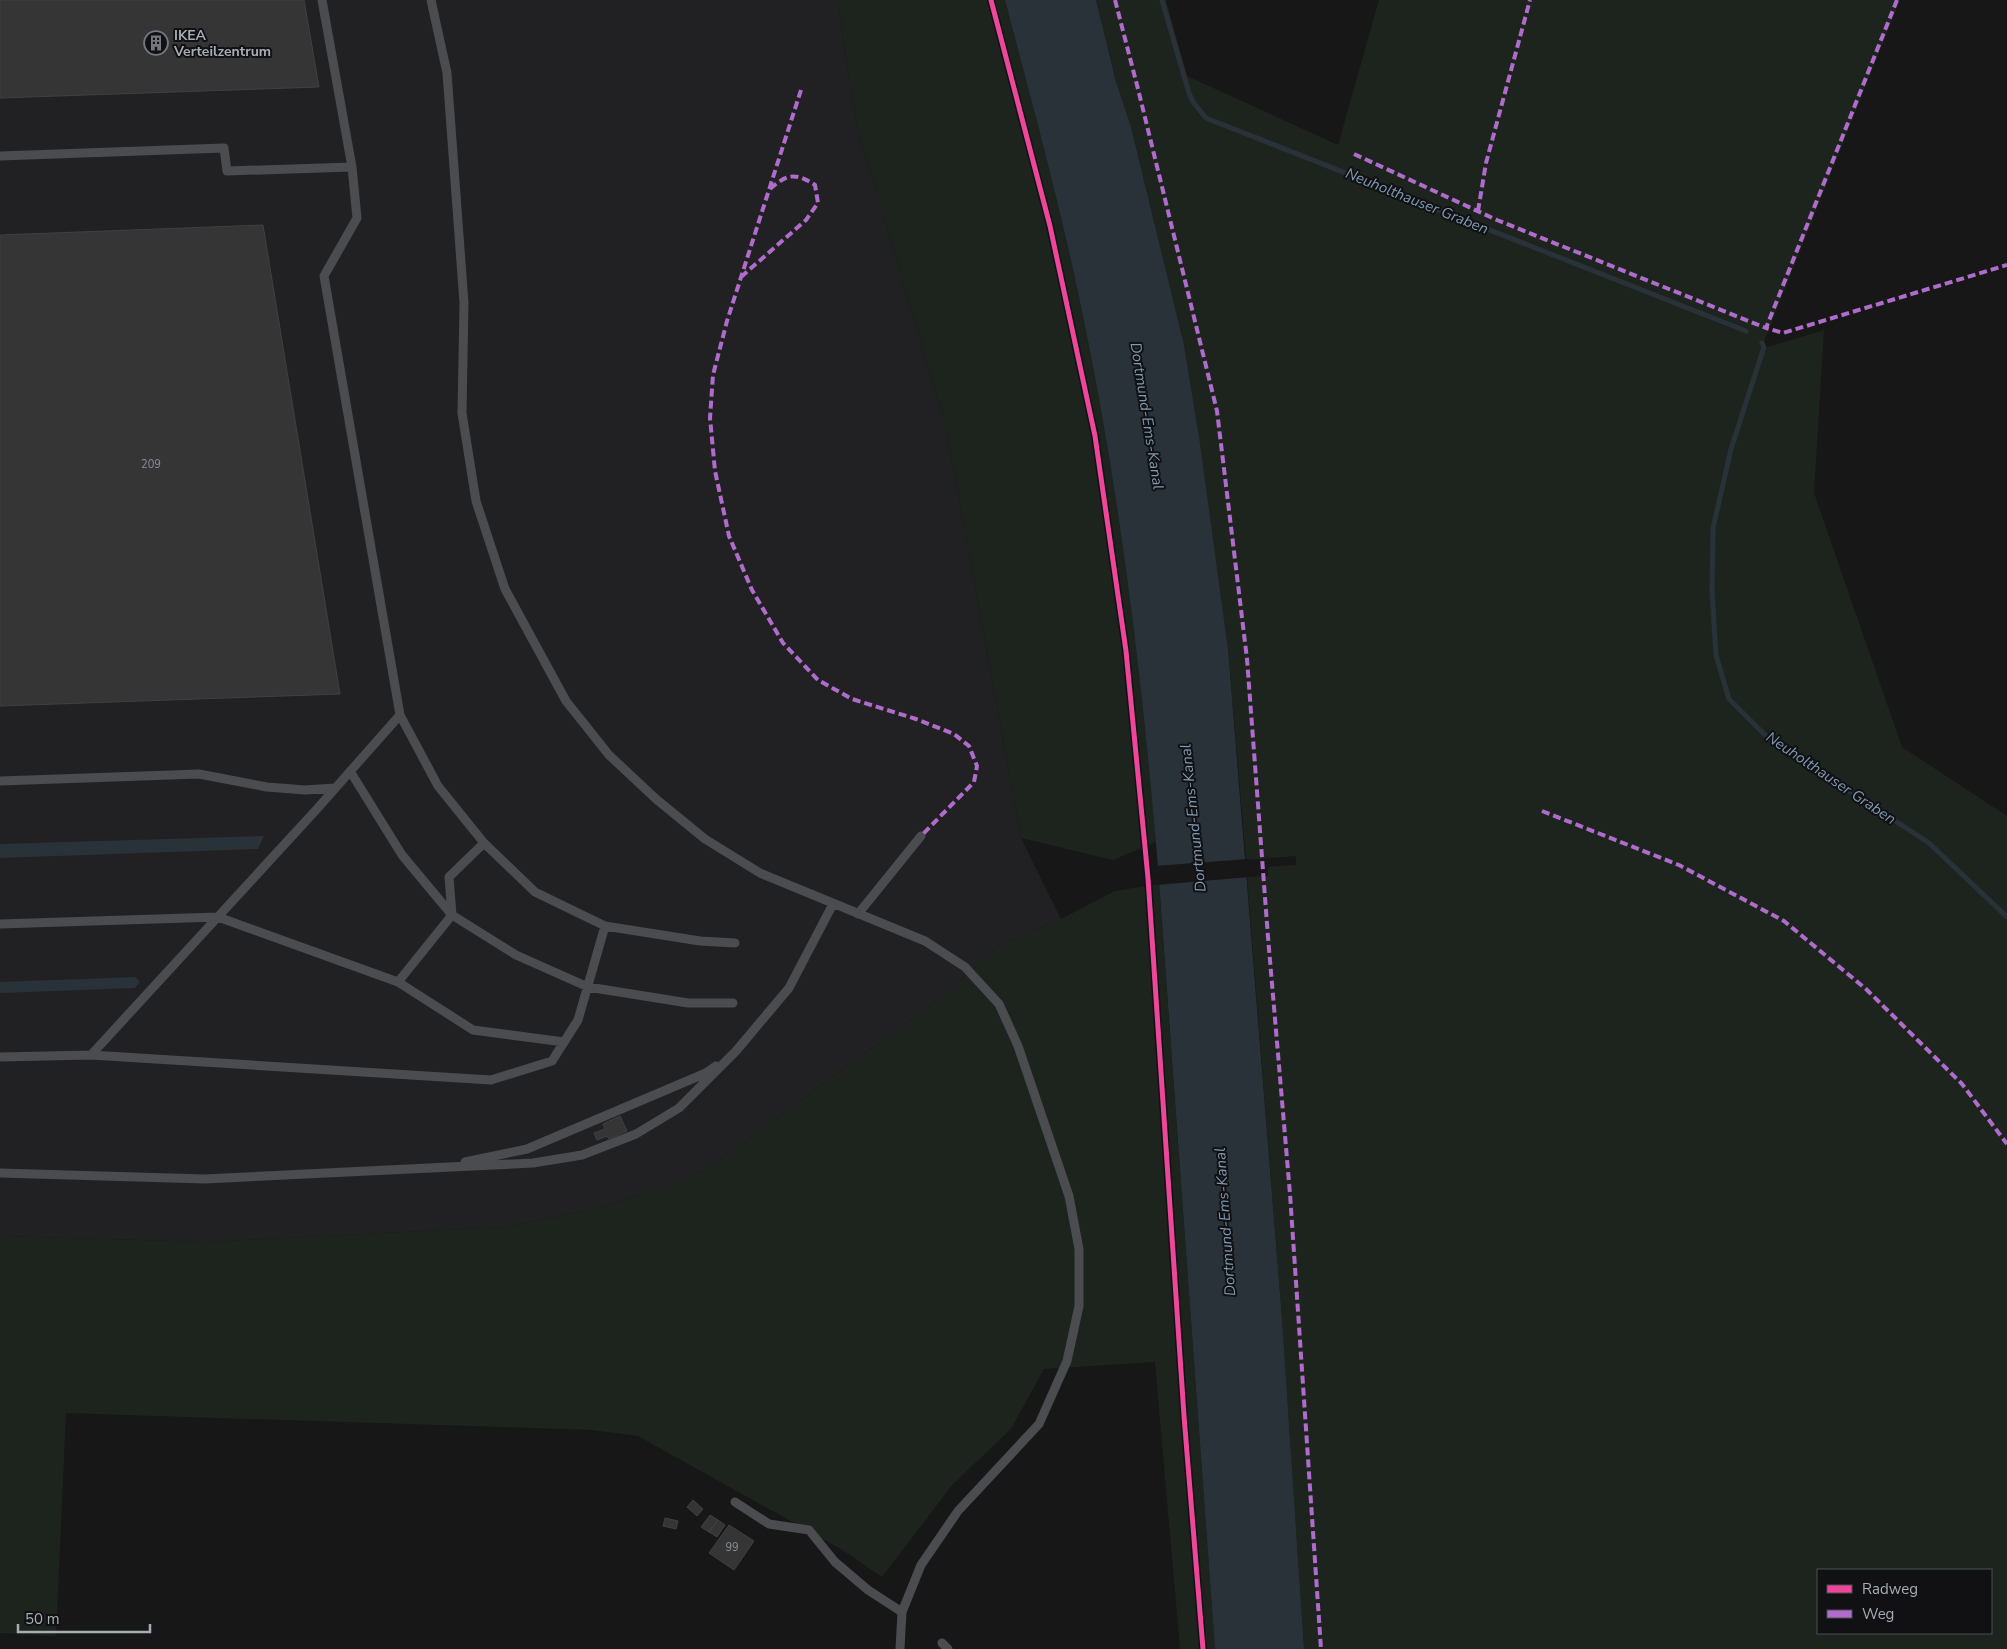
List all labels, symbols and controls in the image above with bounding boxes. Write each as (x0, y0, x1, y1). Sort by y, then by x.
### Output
place label: IKEA Verteilzentrum (173, 26, 271, 61)
building icon: IKEA Verteilzentrum (143, 30, 169, 56)
water label: Neuholthauser Graben (1343, 163, 1491, 239)
water label: Dortmund-Ems-Kanal (1125, 341, 1169, 491)
house number: 209 (141, 457, 161, 472)
water label: Neuholthauser Graben (1762, 727, 1900, 829)
water label: Dortmund-Ems-Kanal (1175, 743, 1211, 893)
water label: Dortmund-Ems-Kanal (1210, 1147, 1240, 1297)
house number: 99 (725, 1540, 739, 1555)
legend (1817, 1569, 1992, 1634)
text: Radweg (1862, 1579, 1918, 1599)
scale bar (18, 1602, 150, 1634)
text: Weg (1862, 1604, 1894, 1624)
text: 50 m (25, 1609, 60, 1629)

